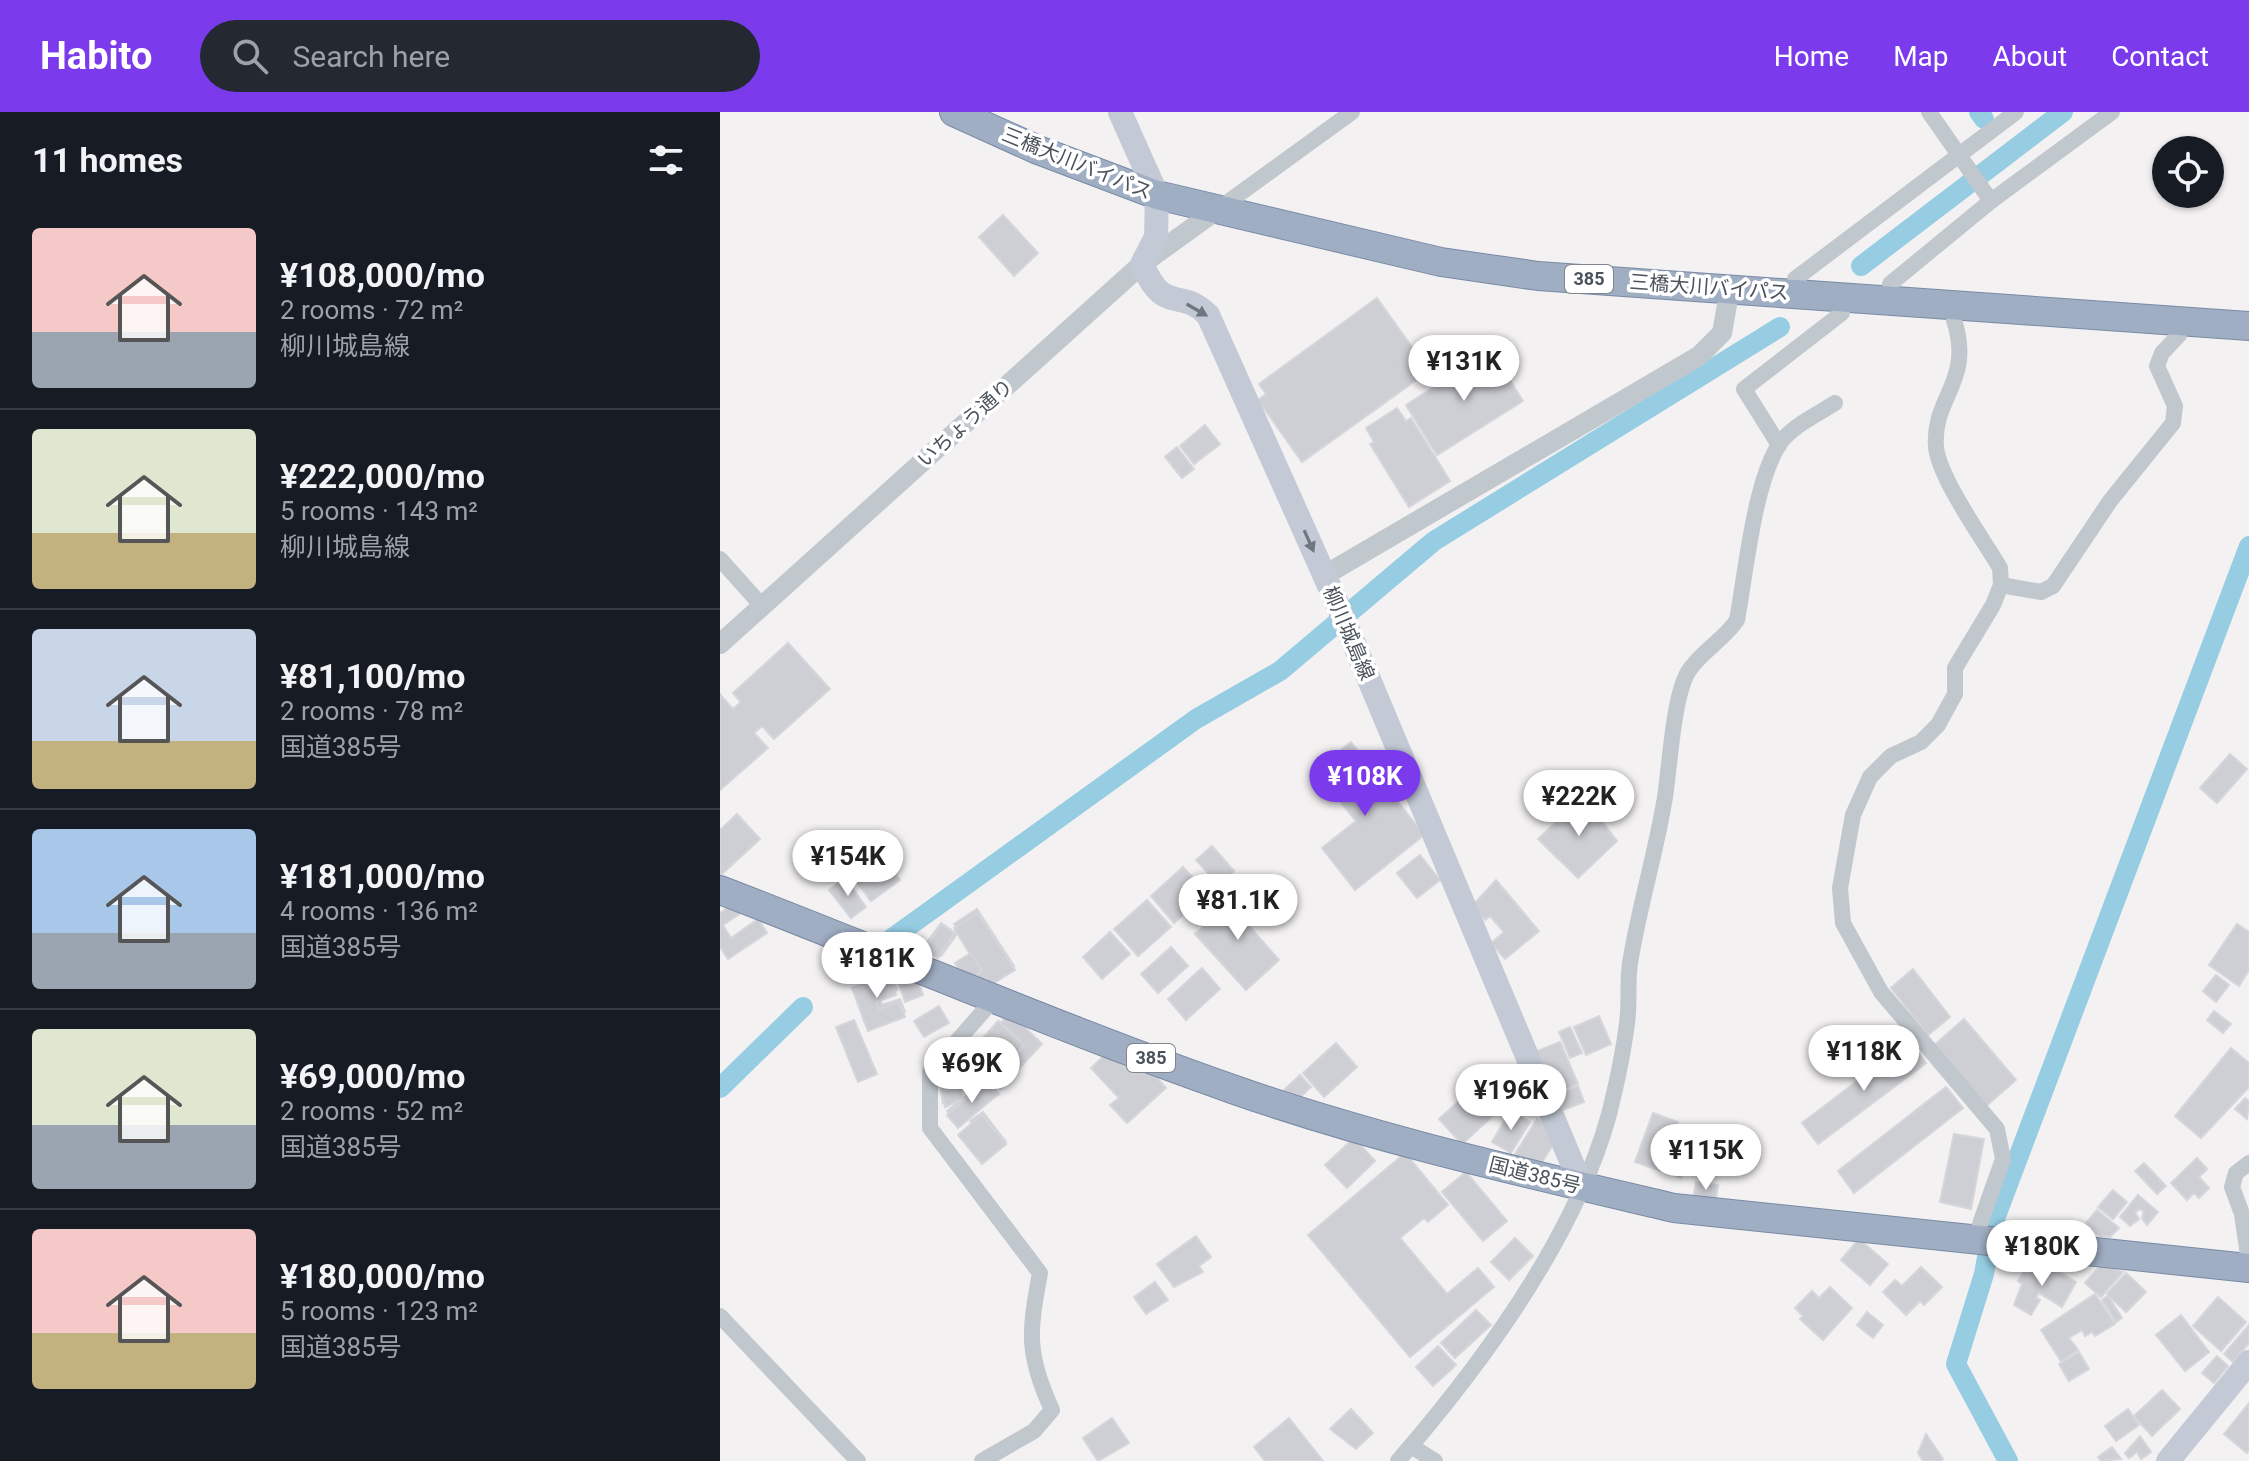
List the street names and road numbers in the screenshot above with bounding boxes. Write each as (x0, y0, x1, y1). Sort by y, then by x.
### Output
street label: 三橋大川バイパス (999, 122, 1155, 204)
road number: 385 (1565, 265, 1613, 293)
street label: 三橋大川バイパス (1629, 269, 1789, 305)
street label: いちょう通り (912, 374, 1018, 472)
street label: 柳川城島線 (1318, 582, 1380, 684)
road number: 385 (1127, 1044, 1175, 1072)
street label: 国道385号 (1487, 1152, 1583, 1198)

